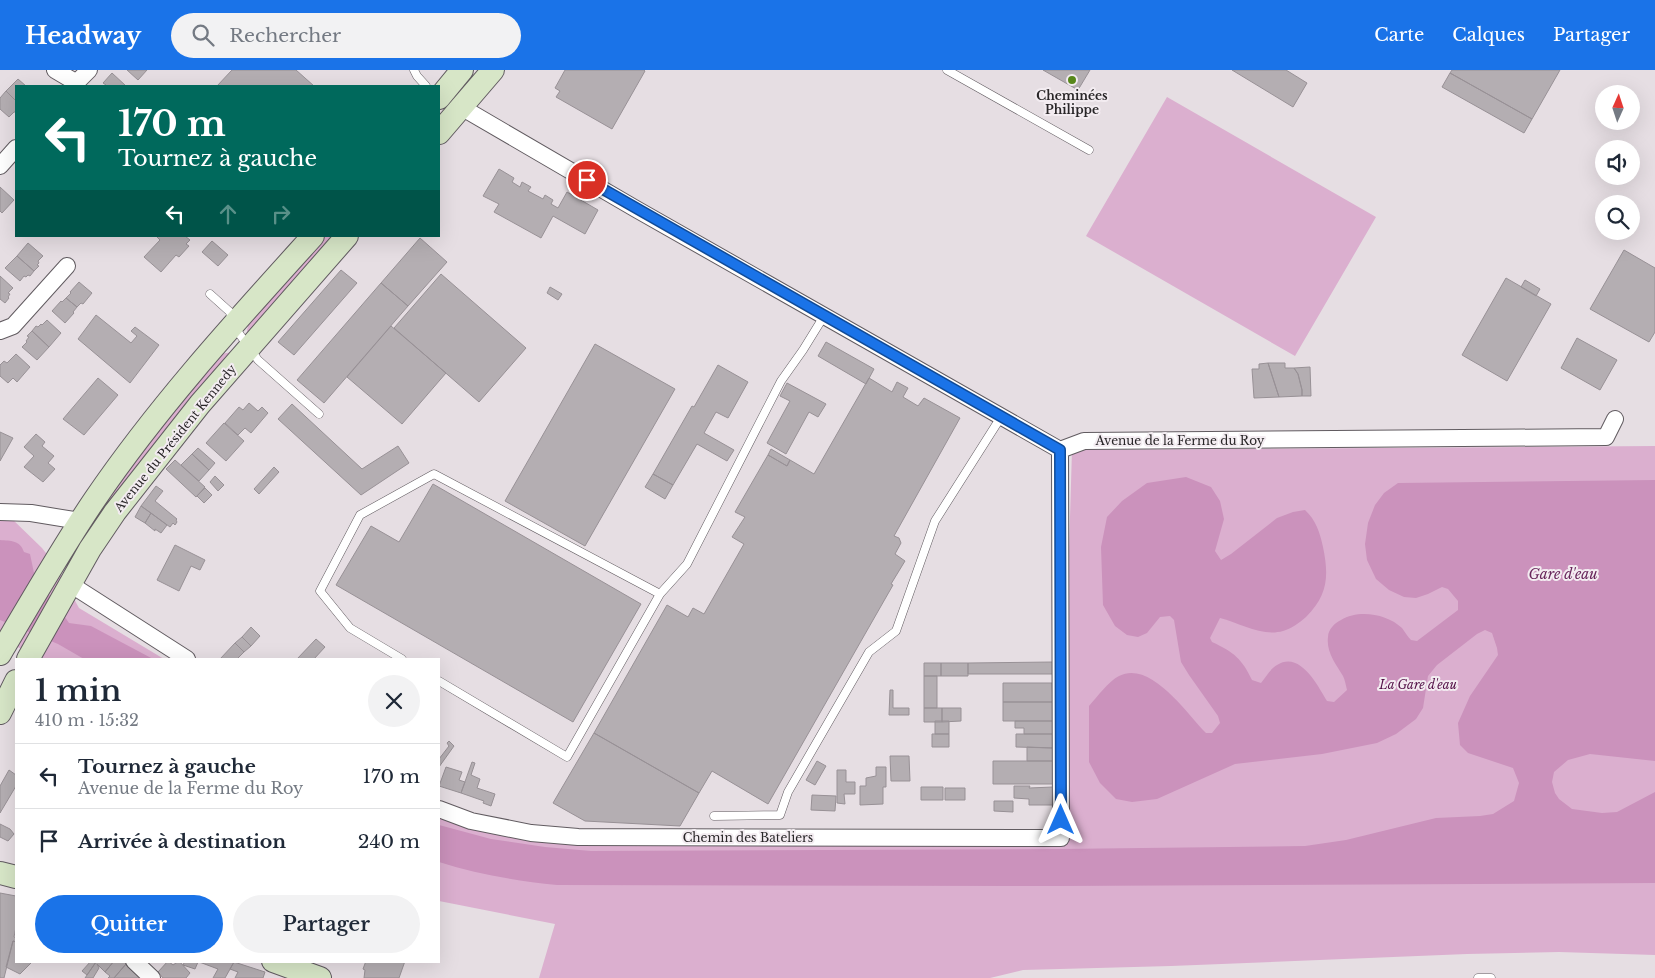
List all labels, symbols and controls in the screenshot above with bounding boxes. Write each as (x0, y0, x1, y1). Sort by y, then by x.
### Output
search box (171, 13, 521, 58)
text: Headway (25, 21, 141, 50)
icon: search (189, 21, 217, 49)
text: Rechercher (229, 24, 341, 47)
text: Carte (1374, 24, 1424, 46)
text: Calques (1452, 24, 1525, 46)
text: Partager (1553, 24, 1630, 46)
marker: Cheminées Philippe (1066, 74, 1078, 86)
north arrow (1595, 85, 1640, 130)
map controls (1595, 85, 1640, 240)
place label: Cheminées Philippe (1036, 88, 1108, 117)
text: 170 m (118, 102, 226, 145)
icon: left (35, 105, 100, 170)
button: sound (1595, 140, 1640, 185)
text: Tournez à gauche (118, 145, 317, 172)
pin (566, 159, 608, 201)
icon: arrive (573, 166, 601, 194)
button: search (1595, 195, 1640, 240)
icon: left (161, 200, 189, 228)
icon: ahead (214, 200, 242, 228)
icon: right (267, 200, 295, 228)
street label: Avenue du Président Kennedy (110, 361, 239, 515)
street label: Avenue de la Ferme du Roy (1095, 433, 1265, 448)
water label: Gare d'eau (1528, 565, 1598, 583)
text: 1 min (35, 672, 121, 709)
button: close (368, 675, 420, 727)
park label: La Gare d'eau (1378, 677, 1457, 692)
text: 410 m · 15:32 (35, 710, 139, 730)
text: Tournez à gauche (78, 755, 256, 778)
icon: left (35, 762, 63, 790)
text: 170 m (363, 765, 420, 788)
text: Avenue de la Ferme du Roy (78, 778, 303, 798)
position arrow (1034, 793, 1086, 845)
icon: arrive (35, 827, 63, 855)
text: Arrivée à destination (78, 830, 286, 853)
text: 240 m (358, 830, 420, 853)
street label: Chemin des Bateliers (683, 830, 813, 845)
button: Quitter (35, 895, 223, 953)
button: Partager (233, 895, 420, 953)

